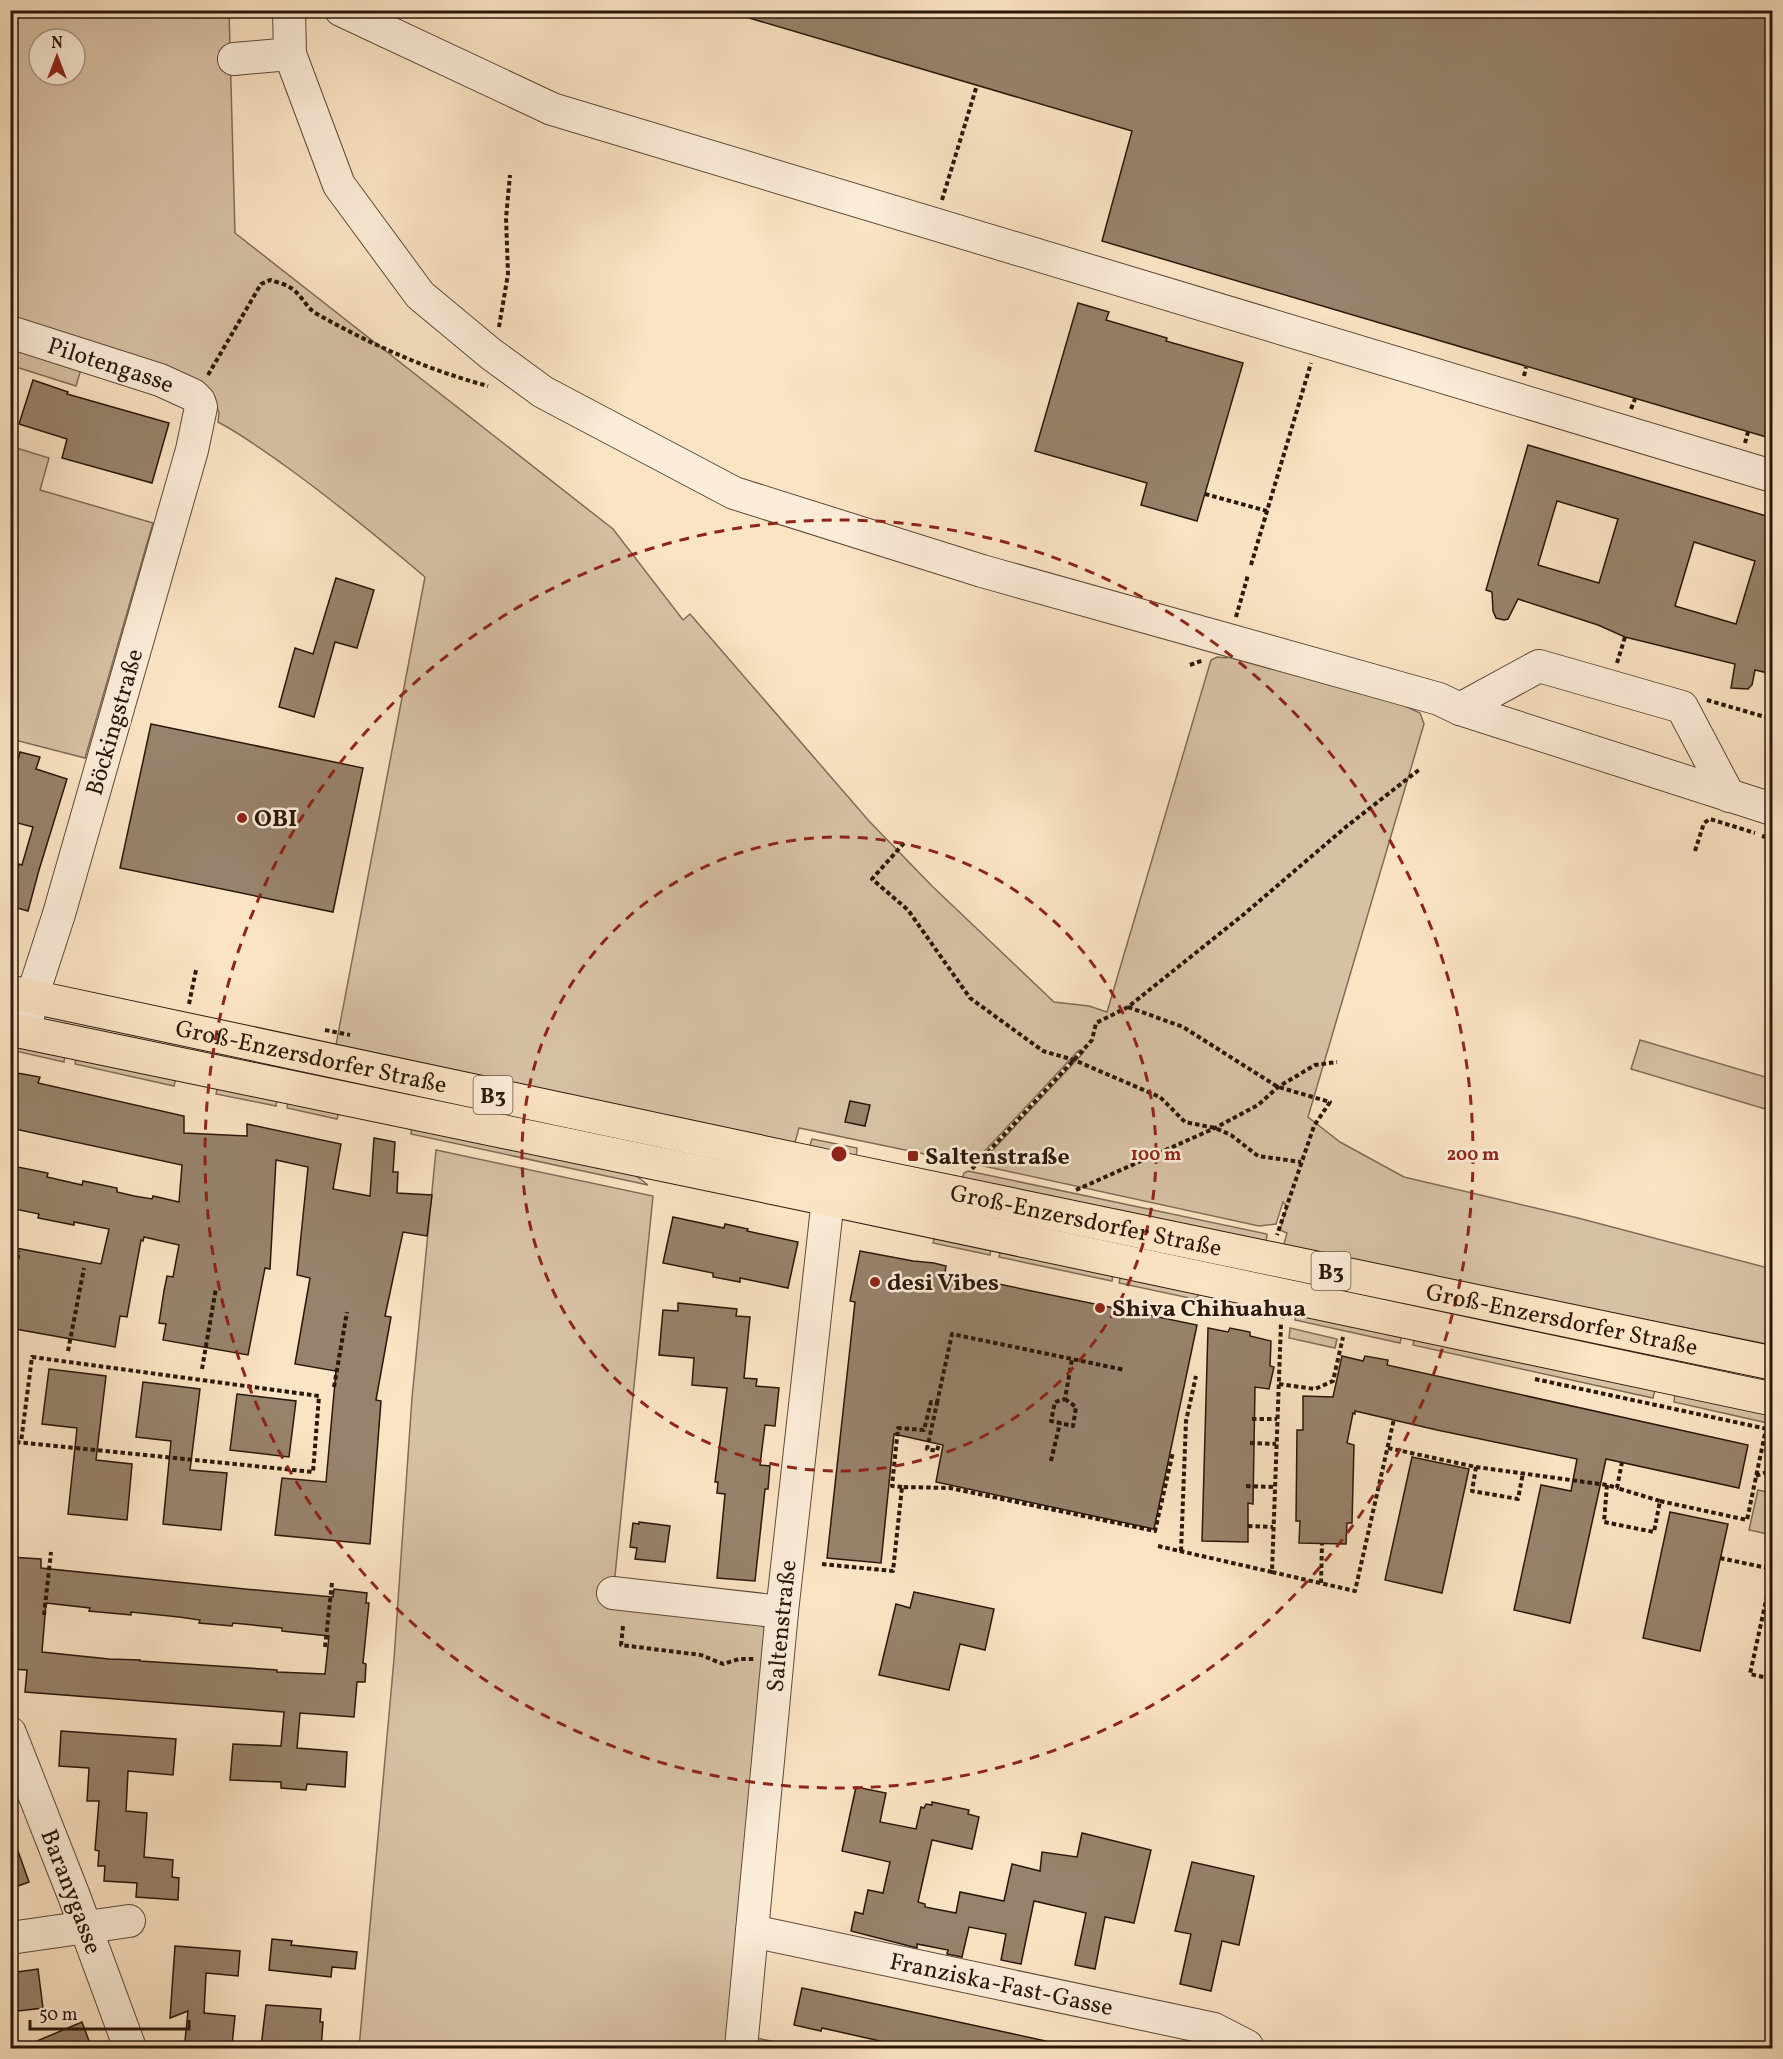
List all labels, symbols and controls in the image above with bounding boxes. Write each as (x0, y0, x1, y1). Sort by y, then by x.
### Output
north arrow (27, 27, 87, 87)
text: N (51, 33, 63, 55)
street label: Pilotengasse (43, 330, 179, 403)
street label: Böckingstraße (79, 645, 153, 800)
place label: OBI (254, 803, 297, 837)
marker: OBI (235, 811, 249, 825)
street label: Groß-Enzersdorfer Straße (172, 1013, 450, 1104)
road number: B3 (474, 1076, 512, 1114)
place label: Saltenstraße (925, 1141, 1070, 1175)
text: 100 m (1131, 1143, 1181, 1168)
text: 200 m (1447, 1143, 1499, 1168)
centre of rings (829, 1144, 849, 1164)
marker: Saltenstraße (906, 1149, 920, 1163)
street label: Groß-Enzersdorfer Straße (947, 1177, 1225, 1267)
road number: B3 (1312, 1252, 1350, 1290)
place label: desi Vibes (887, 1267, 999, 1301)
marker: desi Vibes (868, 1275, 882, 1289)
street label: Groß-Enzersdorfer Straße (1422, 1276, 1700, 1366)
place label: Shiva Chihuahua (1112, 1293, 1306, 1327)
marker: Shiva Chihuahua (1093, 1301, 1107, 1315)
street label: Saltenstraße (760, 1558, 807, 1694)
street label: Baranygasse (30, 1825, 109, 1959)
street label: Franziska-Fast-Gasse (886, 1946, 1116, 2026)
scale bar (30, 1993, 189, 2031)
text: 50 m (39, 2003, 78, 2028)

